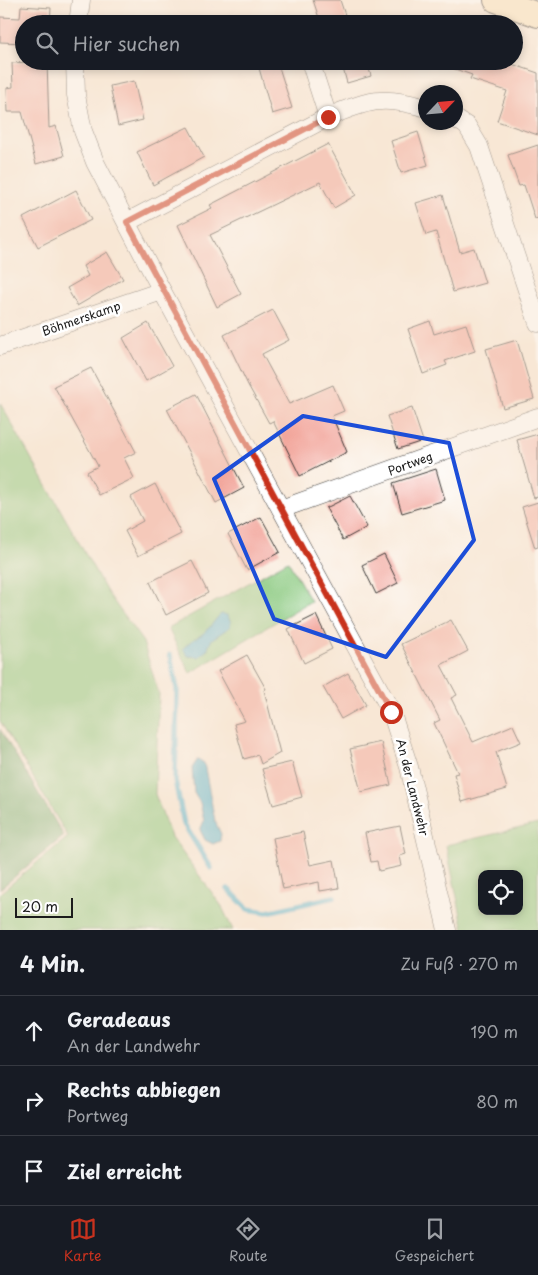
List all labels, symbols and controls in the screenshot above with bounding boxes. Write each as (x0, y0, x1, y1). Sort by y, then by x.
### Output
search box (15, 15, 523, 70)
icon: search (33, 29, 61, 57)
text: Hier suchen (73, 29, 180, 57)
north arrow (418, 85, 463, 130)
route end (317, 106, 340, 129)
street label: Böhmerskamp (39, 296, 123, 340)
street label: Portweg (385, 447, 435, 479)
route start (380, 701, 403, 724)
street label: An der Landwehr (392, 736, 434, 838)
map controls (478, 870, 523, 915)
button: locate (478, 870, 523, 915)
scale bar (15, 895, 72, 918)
text: 20 m (22, 896, 58, 917)
text: 4 Min. (20, 947, 85, 979)
text: Zu Fuß · 270 m (400, 951, 518, 975)
text: Geradeaus (67, 1005, 171, 1033)
icon: ahead (20, 1017, 48, 1045)
text: 190 m (470, 1019, 518, 1043)
text: An der Landwehr (67, 1033, 200, 1057)
text: Rechts abbiegen (67, 1075, 221, 1103)
icon: right (20, 1087, 48, 1115)
text: 80 m (476, 1089, 518, 1113)
text: Portweg (67, 1103, 129, 1127)
icon: arrive (20, 1157, 48, 1185)
text: Ziel erreicht (67, 1157, 182, 1185)
tab: Karte (64, 1215, 102, 1266)
tab: Route (229, 1215, 267, 1266)
tab: Gespeichert (395, 1215, 474, 1266)

